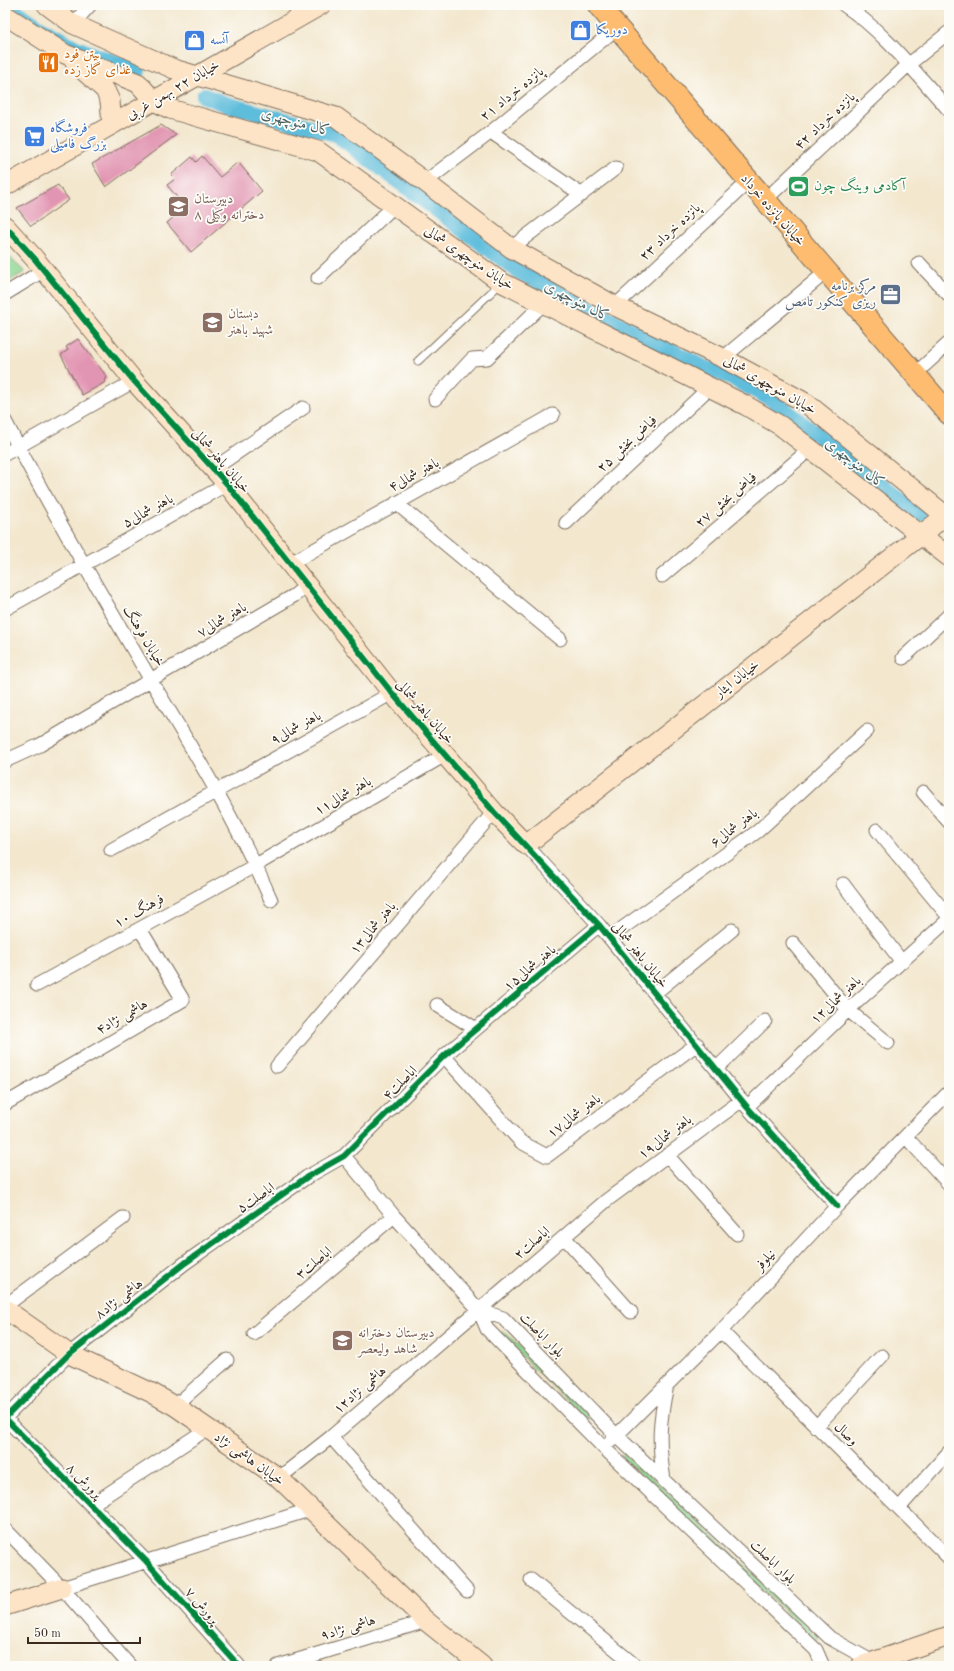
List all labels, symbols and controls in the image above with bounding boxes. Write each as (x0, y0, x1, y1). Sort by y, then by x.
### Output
shop icon: دوریکا (567, 17, 593, 43)
place label: دوریکا (596, 22, 628, 38)
shop icon: آنسه (181, 27, 207, 53)
place label: آنسه (210, 31, 230, 47)
place label: بیتن فود غذای گاز زده (64, 47, 131, 78)
restaurant icon: بیتن فود غذای گاز زده (36, 49, 62, 75)
street label: خیابان ۲۲ بهمن غربی (124, 58, 223, 124)
street label: پانزده خرداد ۲۱ (478, 63, 549, 126)
street label: پانزده خرداد ۴۲ (792, 89, 861, 155)
water label: کال منوچهری (259, 105, 333, 141)
place label: فروشگاه بزرگ فامیلی (50, 118, 107, 153)
supermarket icon: فروشگاه بزرگ فامیلی (21, 123, 47, 149)
street label: خیابان پانزده خرداد (736, 171, 808, 251)
sports icon: آکادمی وینگ چون (786, 173, 812, 199)
place label: آکادمی وینگ چون (814, 176, 907, 195)
place label: دبیرستان دخترانه وکیلی ۸ (194, 192, 264, 224)
school or university icon: دبیرستان دخترانه وکیلی ۸ (166, 194, 192, 220)
street label: پانزده خرداد ۲۳ (637, 200, 706, 266)
street label: خیابان منوچهری شمالی (421, 223, 516, 295)
water label: کال منوچهری (541, 278, 613, 326)
place label: مرکز برنامه ریزی کنکور تامص (785, 278, 876, 311)
office icon: مرکز برنامه ریزی کنکور تامص (878, 281, 904, 307)
place label: دبستان شهید باهنر (226, 307, 273, 339)
school or university icon: دبستان شهید باهنر (200, 309, 226, 335)
street label: خیابان منوچهری شمالی (720, 353, 819, 419)
street label: فیاض بخش ۲۵ (594, 413, 661, 477)
street label: خیابان باهنر شمالی (189, 426, 253, 497)
water label: کال منوچهری (821, 435, 889, 493)
street label: باهنر شمالی۴ (387, 455, 442, 495)
street label: فیاض بخش ۲۷ (693, 470, 761, 532)
street label: باهنر شمالی۵ (121, 491, 176, 531)
street label: باهنر شمالی۷ (195, 600, 250, 641)
street label: خیابان فرهنگ (120, 602, 170, 669)
street label: خیابان ایثار (711, 658, 762, 703)
street label: خیابان باهنر شمالی (393, 677, 457, 748)
street label: باهنر شمالی۹ (269, 708, 324, 748)
street label: باهنر شمالی۱۱ (312, 774, 375, 819)
street label: باهنر شمالی۶ (708, 806, 761, 851)
street label: فرهنگ ۱۰ (110, 889, 167, 931)
street label: باهنر شمالی۱۳ (347, 899, 400, 957)
street label: خیابان باهنر شمالی (608, 919, 671, 991)
street label: باهنر شمالی۱۵ (501, 942, 560, 994)
street label: باهنر شمالی۱۲ (808, 973, 865, 1027)
street label: هاشمی نژاد۴ (94, 997, 151, 1039)
street label: اباصلت۴ (380, 1063, 421, 1104)
street label: باهنر شمالی۱۷ (545, 1091, 604, 1141)
street label: باهنر شمالی۱۹ (636, 1112, 695, 1162)
street label: اباصلت۵ (235, 1180, 278, 1217)
street label: اباصلت۲ (512, 1224, 553, 1263)
street label: اباصلت۳ (293, 1244, 335, 1283)
street label: نیلوفر (751, 1247, 779, 1275)
street label: هاشمی نژاد۸ (92, 1276, 147, 1324)
street label: بلوار اباصلت (516, 1310, 567, 1361)
place label: دبیرستان دخترانه شاهد ولیعصر (356, 1326, 435, 1358)
school or university icon: دبیرستان دخترانه شاهد ولیعصر (329, 1328, 355, 1354)
street label: هاشمی نژاد۱۲ (331, 1363, 390, 1418)
street label: وصال (831, 1420, 861, 1449)
street label: خیابان هاشمی نژاد (210, 1430, 287, 1490)
street label: پرورش ۸ (63, 1461, 106, 1503)
street label: بلوار اباصلت (747, 1537, 799, 1588)
street label: پرورش ۷ (182, 1585, 223, 1629)
street label: هاشمی نژاد۹ (319, 1613, 378, 1645)
scale bar (28, 1619, 140, 1645)
text: 50 m (34, 1627, 61, 1640)

